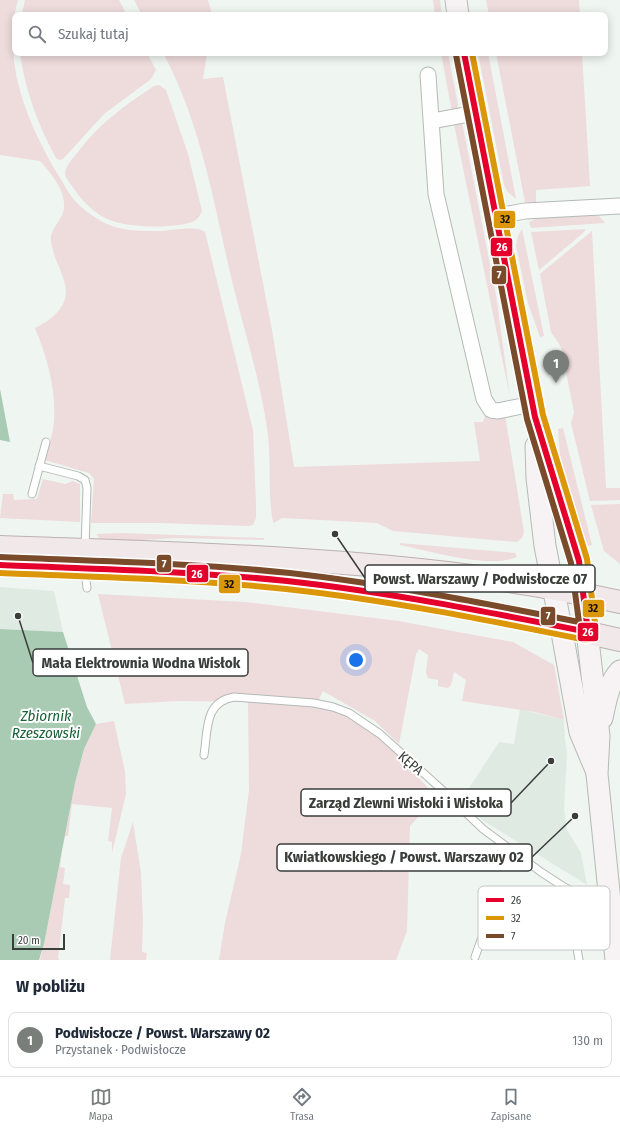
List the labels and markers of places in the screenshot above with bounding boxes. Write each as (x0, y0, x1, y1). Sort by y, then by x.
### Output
pin: 1 (543, 350, 569, 383)
callout: Powst. Warszawy / Podwisłocze 07 (365, 565, 595, 592)
callout: Mała Elektrownia Wodna Wisłok (33, 649, 248, 676)
callout: Zarząd Zlewni Wisłoki i Wisłoka (301, 789, 511, 816)
callout: Kwiatkowskiego / Powst. Warszawy 02 (277, 844, 532, 871)

